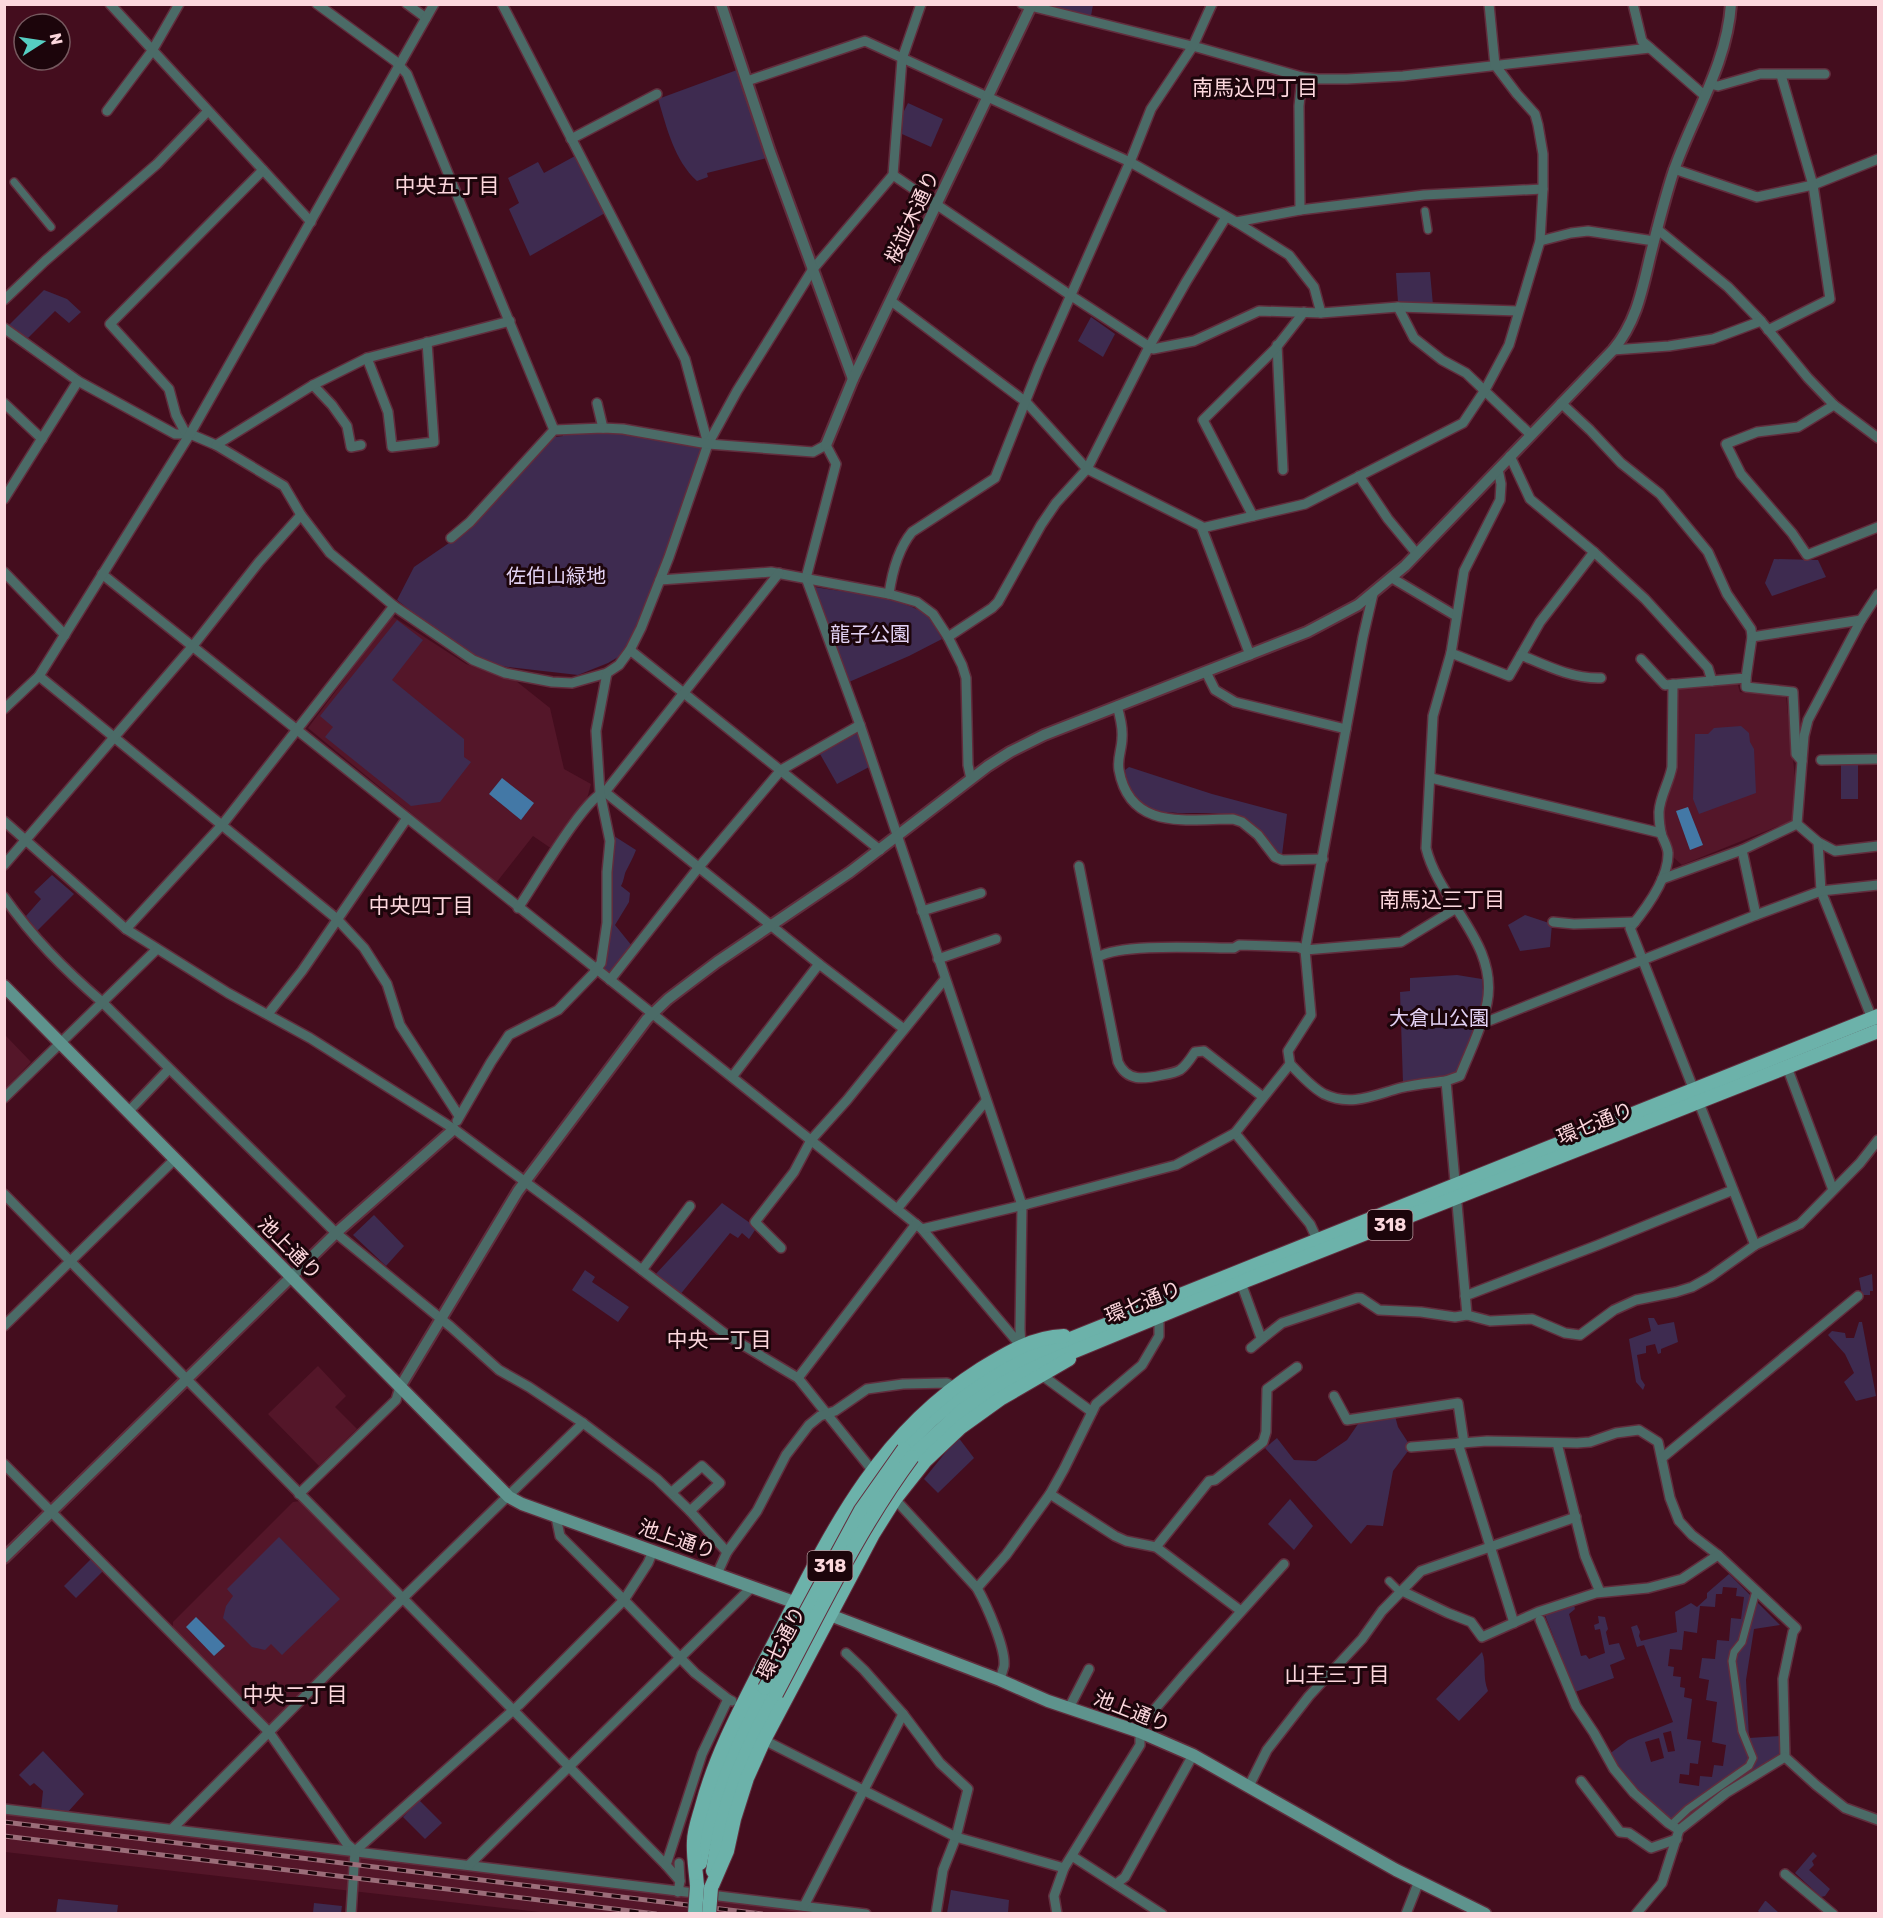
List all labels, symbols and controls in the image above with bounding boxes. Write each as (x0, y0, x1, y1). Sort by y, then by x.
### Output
north arrow (12, 12, 72, 72)
text: N (46, 31, 67, 47)
district label: 南馬込四丁目 (1192, 75, 1318, 100)
street label: 桜並木通り (880, 167, 944, 267)
district label: 中央五丁目 (395, 173, 500, 198)
park label: 佐伯山緑地 (506, 564, 606, 588)
park label: 龍子公園 (830, 622, 910, 646)
district label: 南馬込三丁目 (1379, 887, 1505, 912)
district label: 中央四丁目 (369, 893, 474, 918)
park label: 大倉山公園 (1389, 1006, 1489, 1030)
street label: 環七通り (1553, 1097, 1637, 1149)
road number: 318 (1368, 1210, 1412, 1240)
street label: 池上通り (253, 1211, 327, 1285)
street label: 環七通り (1101, 1276, 1185, 1328)
district label: 中央一丁目 (667, 1327, 772, 1352)
street label: 池上通り (635, 1515, 719, 1563)
road number: 318 (808, 1551, 852, 1581)
street label: 環七通り (752, 1602, 810, 1684)
district label: 山王三丁目 (1285, 1662, 1390, 1687)
district label: 中央二丁目 (243, 1682, 348, 1707)
street label: 池上通り (1090, 1685, 1174, 1737)

